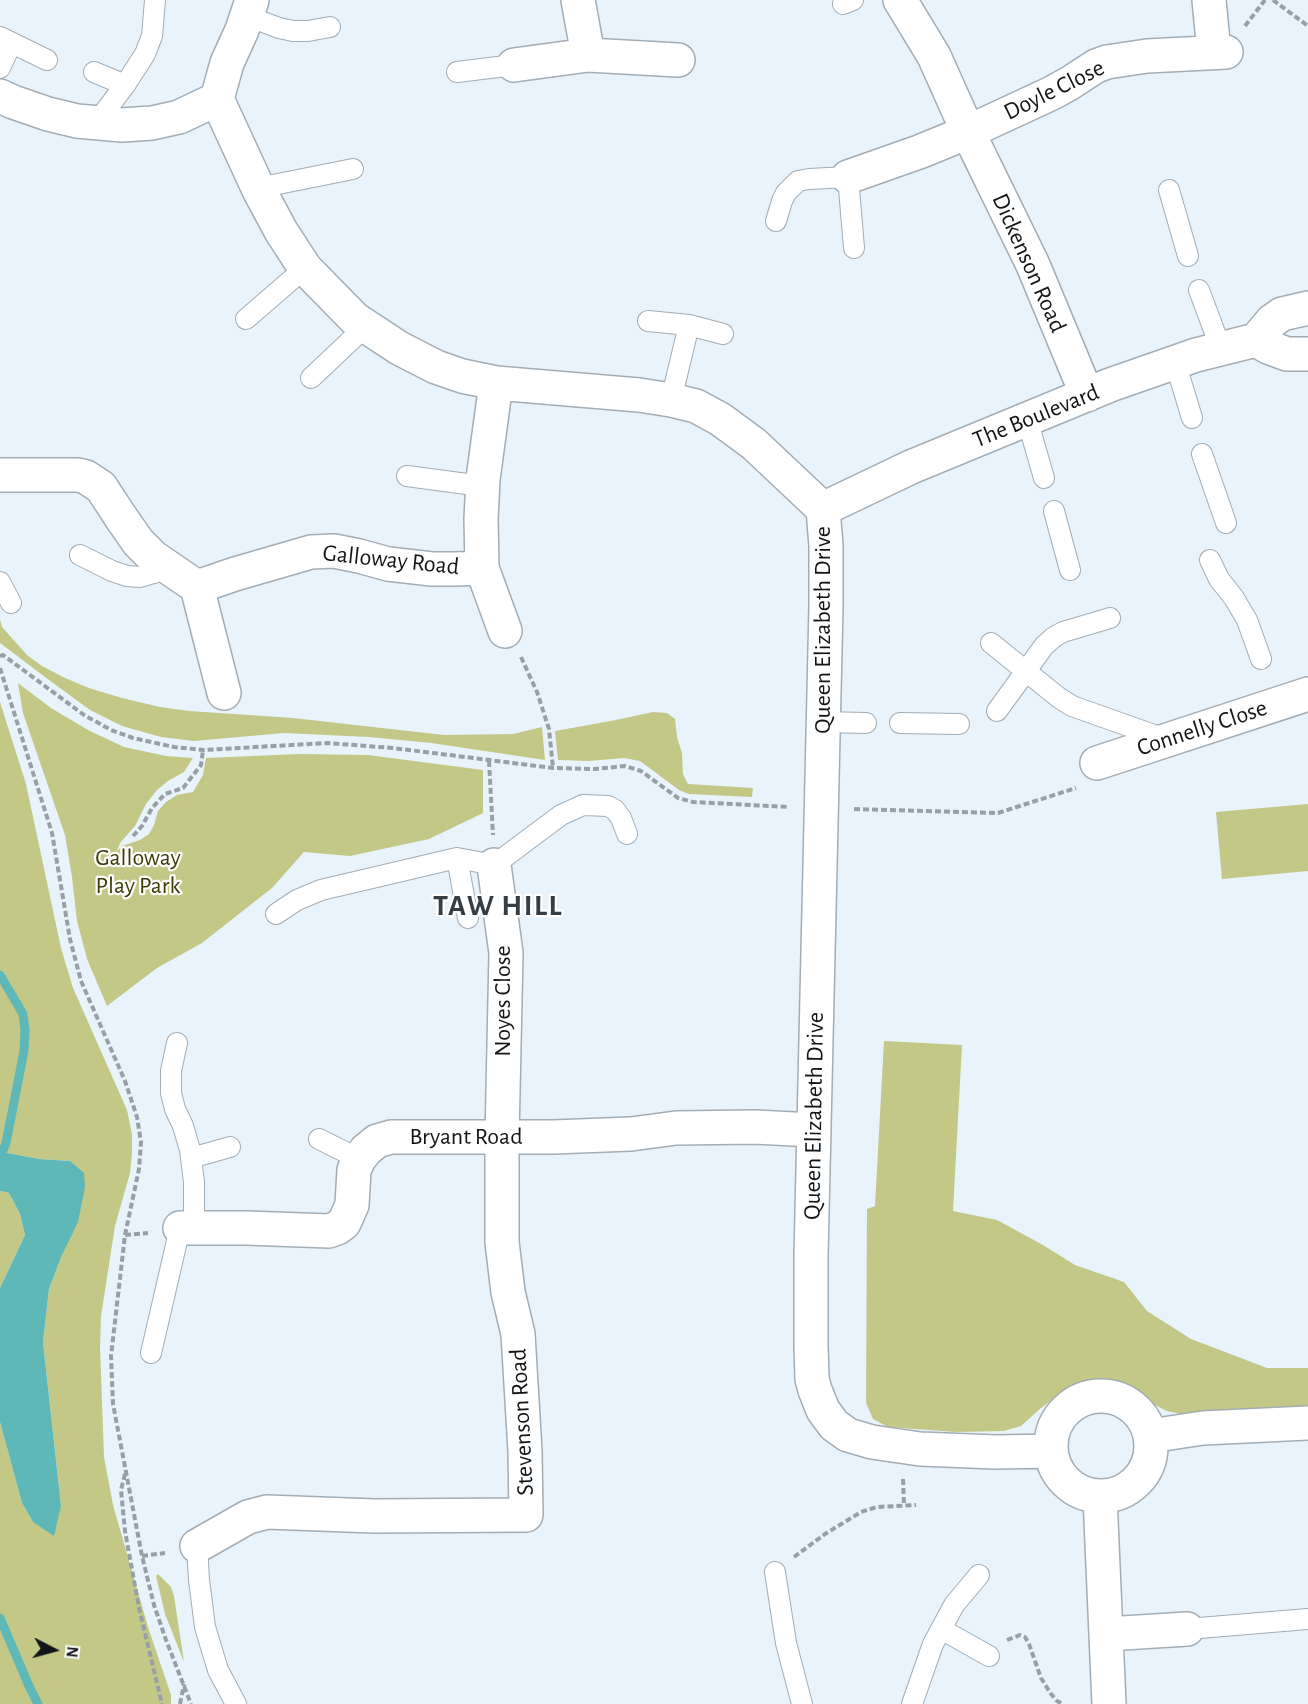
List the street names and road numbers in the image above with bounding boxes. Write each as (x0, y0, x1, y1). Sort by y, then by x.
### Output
street label: Doyle Close (999, 53, 1109, 127)
street label: Dickenson Road (986, 189, 1072, 337)
street label: The Boulevard (969, 378, 1103, 454)
street label: Queen Elizabeth Drive (809, 526, 837, 734)
street label: Galloway Road (321, 539, 461, 581)
street label: Connelly Close (1133, 693, 1271, 763)
street label: Noyes Close (489, 945, 517, 1057)
street label: Queen Elizabeth Drive (798, 1012, 830, 1220)
street label: Bryant Road (409, 1123, 523, 1151)
street label: Stevenson Road (504, 1348, 540, 1496)

